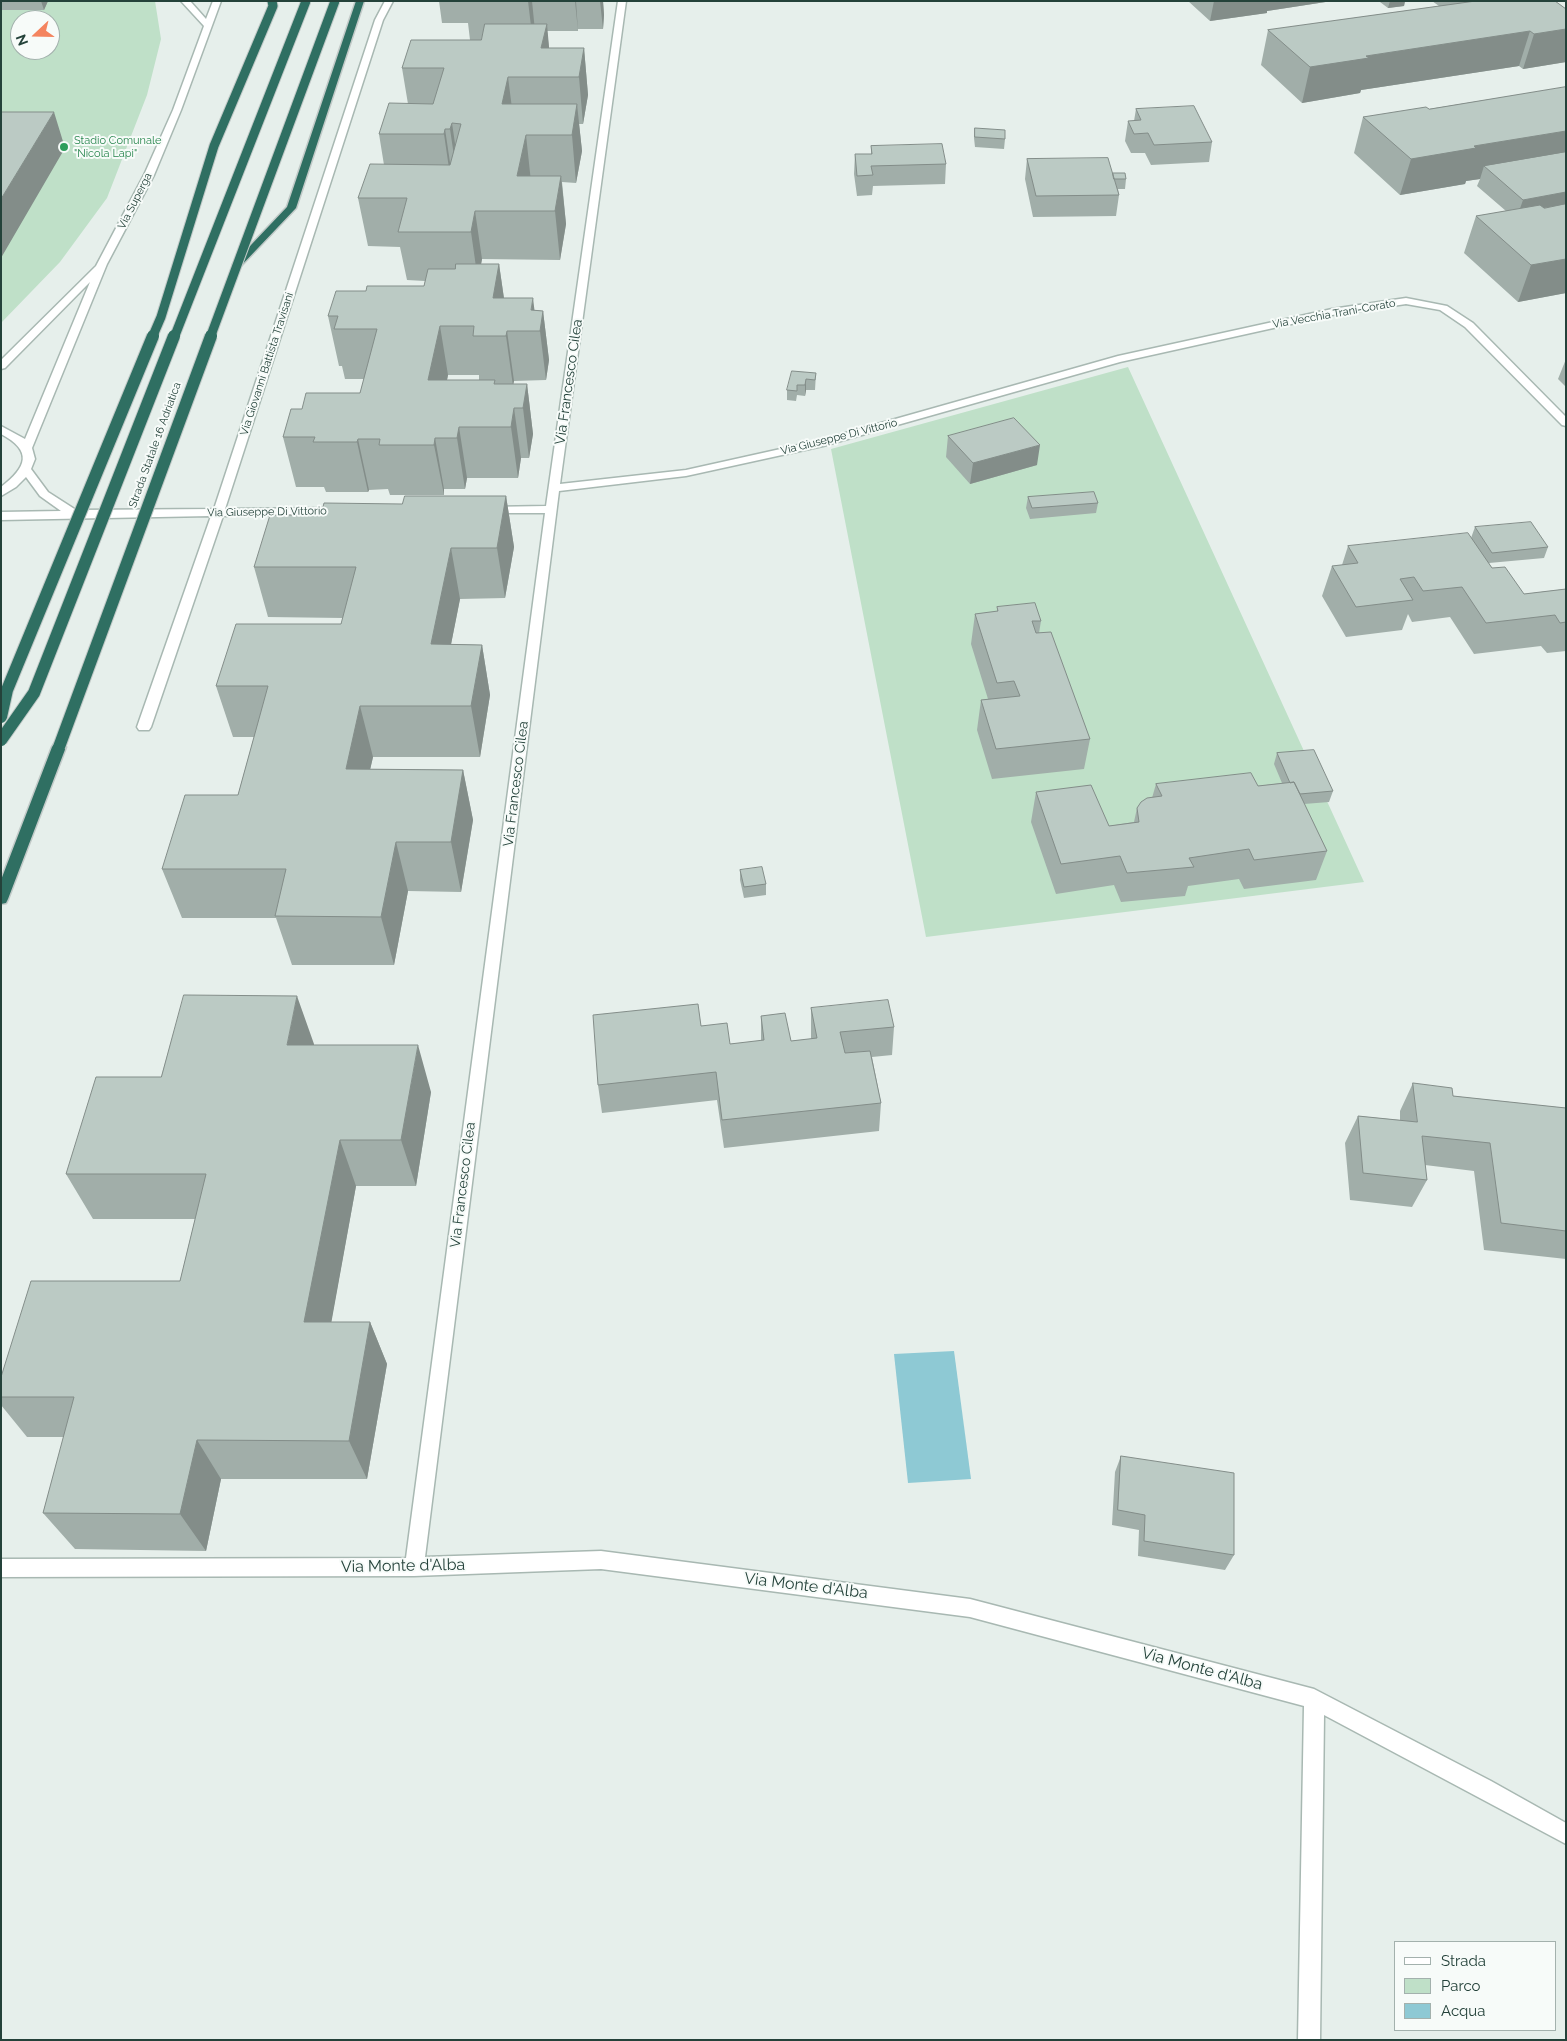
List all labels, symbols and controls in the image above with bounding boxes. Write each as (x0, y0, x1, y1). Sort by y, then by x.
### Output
north arrow (10, 10, 60, 60)
text: N (13, 32, 31, 48)
place label: Stadio Comunale "Nicola Lapi" (74, 134, 161, 160)
marker: Stadio Comunale "Nicola Lapi" (58, 141, 70, 153)
street label: Via Superga (115, 171, 155, 231)
street label: Via Giovanni Battista Travisani (238, 291, 296, 437)
street label: Via Vecchia Trani-Corato (1272, 297, 1396, 331)
street label: Via Francesco Cilea (552, 318, 586, 446)
street label: Strada Statale 16 Adriatica (126, 380, 184, 510)
street label: Via Giuseppe Di Vittorio (779, 416, 899, 458)
street label: Via Giuseppe Di Vittorio (207, 504, 327, 520)
street label: Via Francesco Cilea (500, 720, 532, 848)
street label: Via Francesco Cilea (447, 1121, 479, 1249)
street label: Via Monte d'Alba (341, 1555, 465, 1577)
street label: Via Monte d'Alba (743, 1569, 869, 1603)
street label: Via Monte d'Alba (1139, 1644, 1265, 1694)
legend (1394, 1941, 1557, 2031)
text: Strada (1441, 1952, 1486, 1970)
text: Parco (1441, 1977, 1481, 1995)
text: Acqua (1441, 2002, 1485, 2020)

